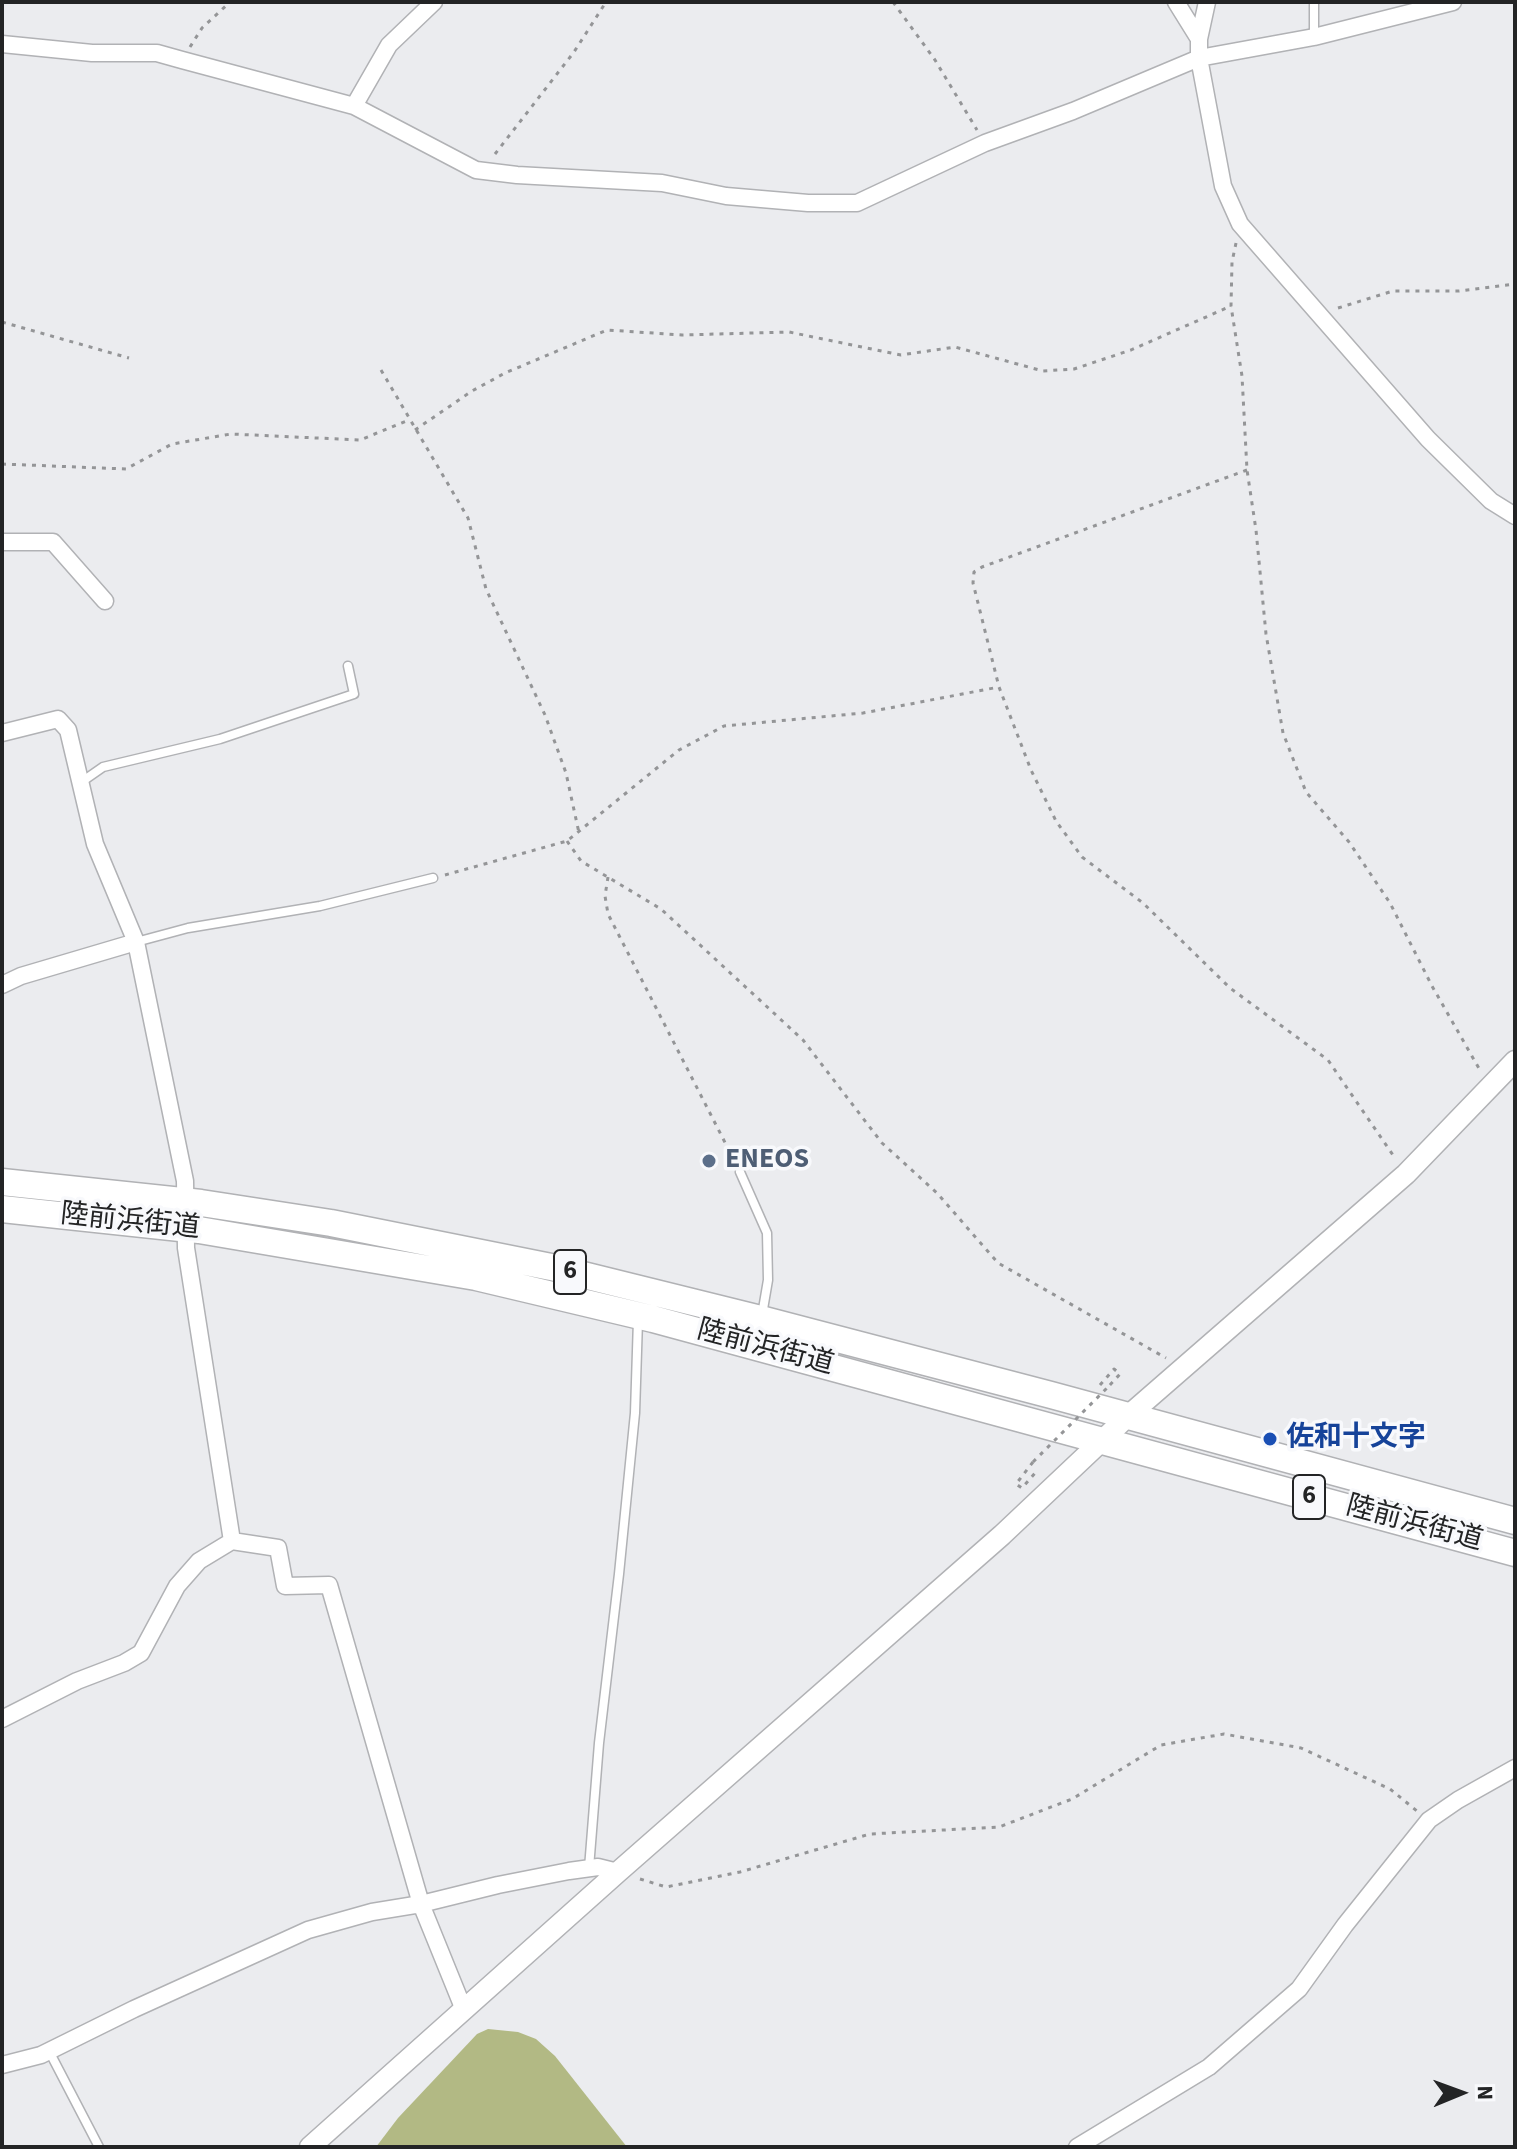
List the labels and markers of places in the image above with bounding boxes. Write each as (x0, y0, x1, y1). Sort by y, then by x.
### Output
place label: ENEOS (725, 1144, 809, 1178)
marker: ENEOS (700, 1152, 718, 1170)
place label: 佐和十文字 (1286, 1422, 1426, 1456)
marker: 佐和十文字 (1261, 1430, 1279, 1448)

